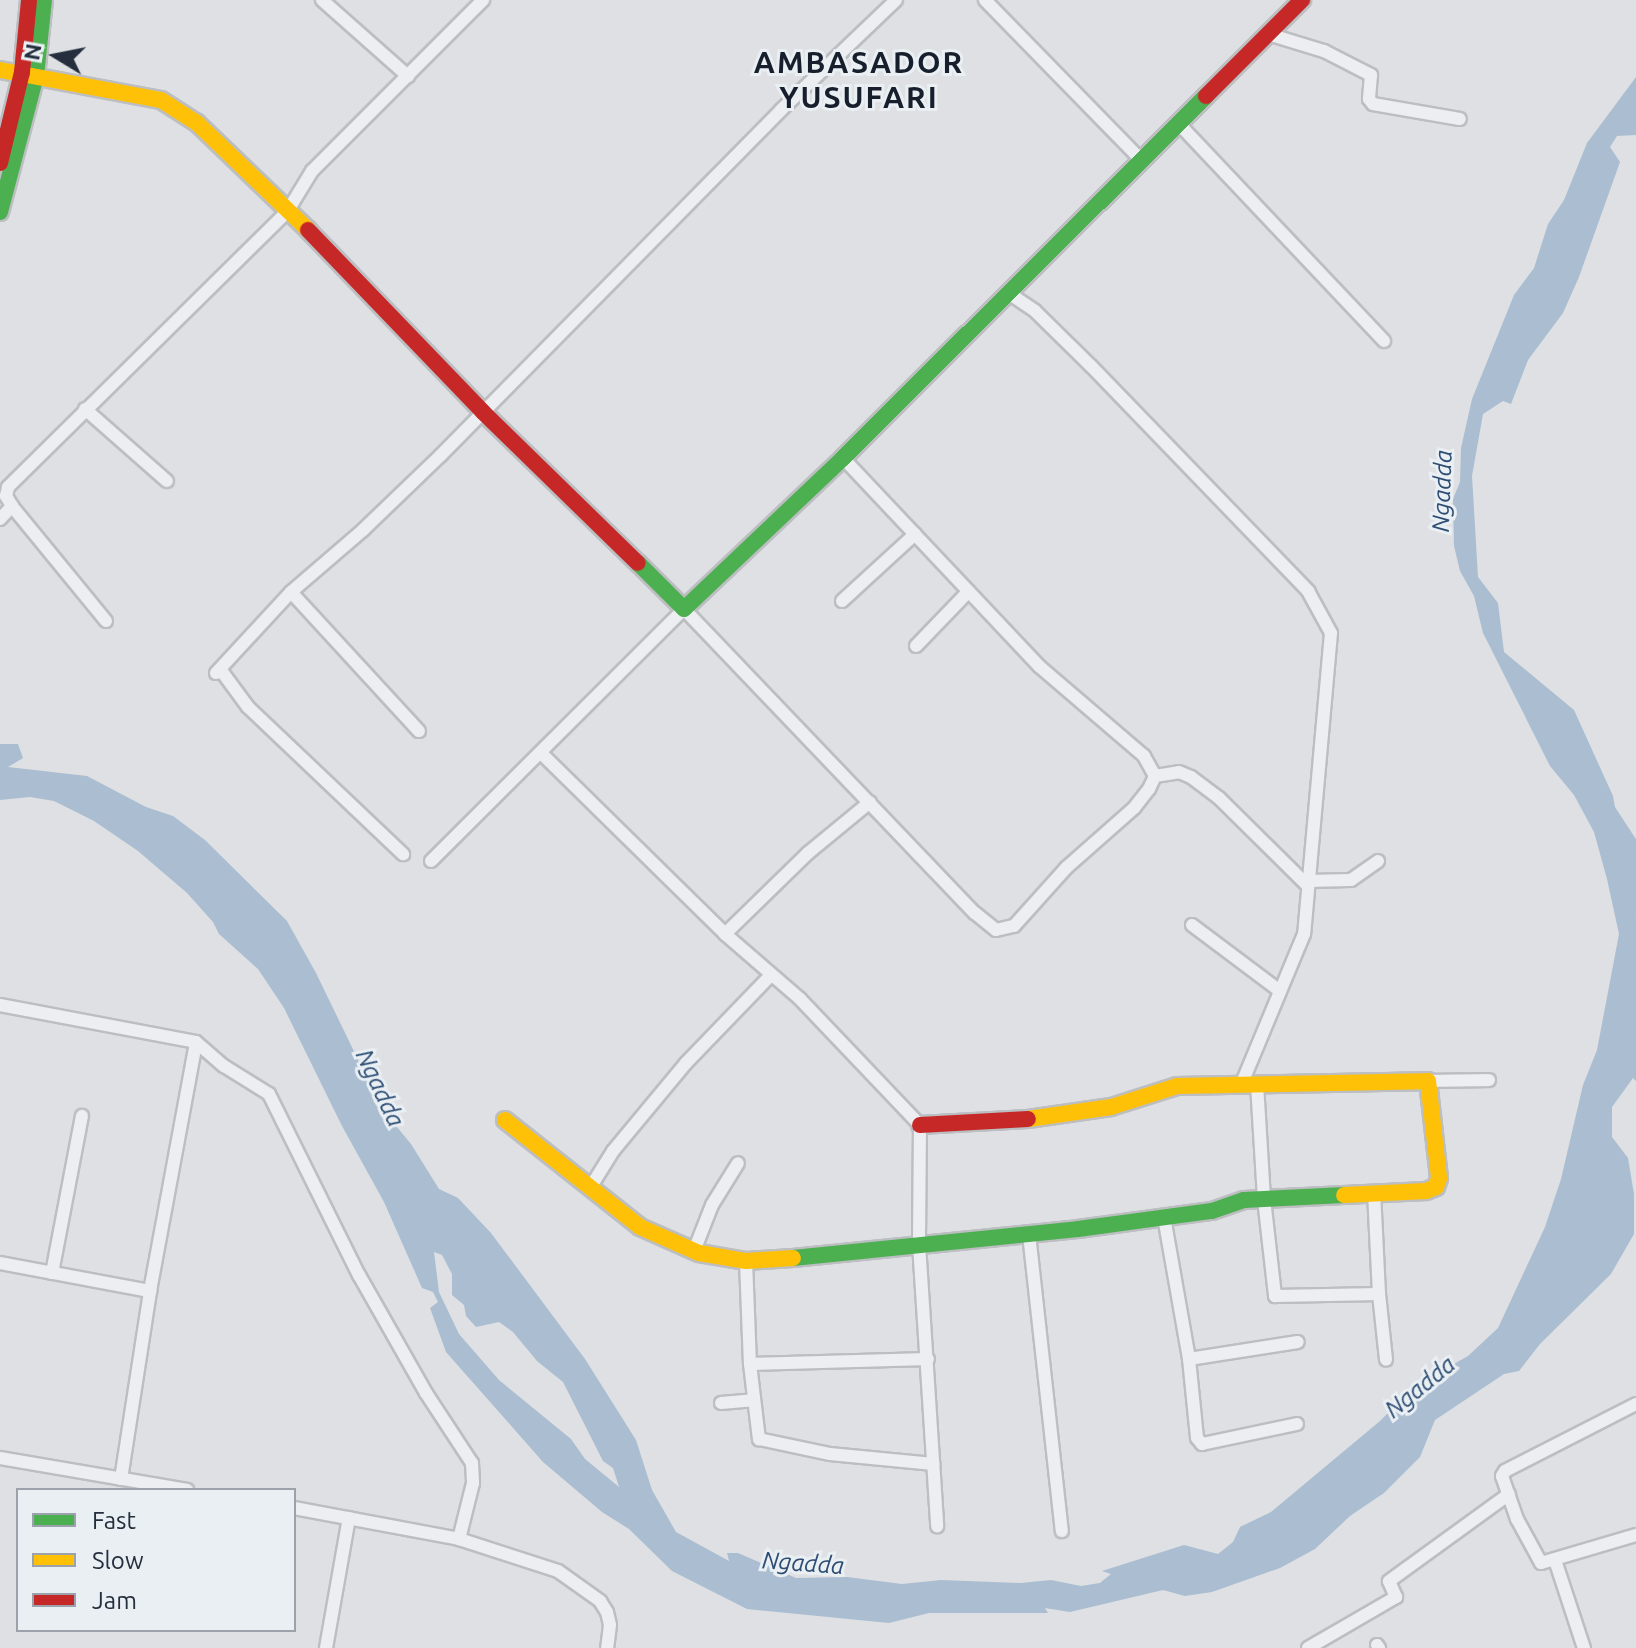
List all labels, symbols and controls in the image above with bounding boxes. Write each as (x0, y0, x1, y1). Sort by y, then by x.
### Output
north arrow (16, 16, 96, 96)
text: N (18, 41, 46, 62)
district label: AMBASADOR YUSUFARI (754, 44, 964, 114)
water label: Ngadda (1426, 449, 1458, 533)
water label: Ngadda (350, 1045, 410, 1131)
water label: Ngadda (1379, 1350, 1461, 1424)
legend (16, 1488, 296, 1632)
text: Fast (92, 1507, 136, 1534)
water label: Ngadda (761, 1546, 845, 1580)
text: Slow (92, 1547, 144, 1574)
text: Jam (92, 1587, 137, 1614)

